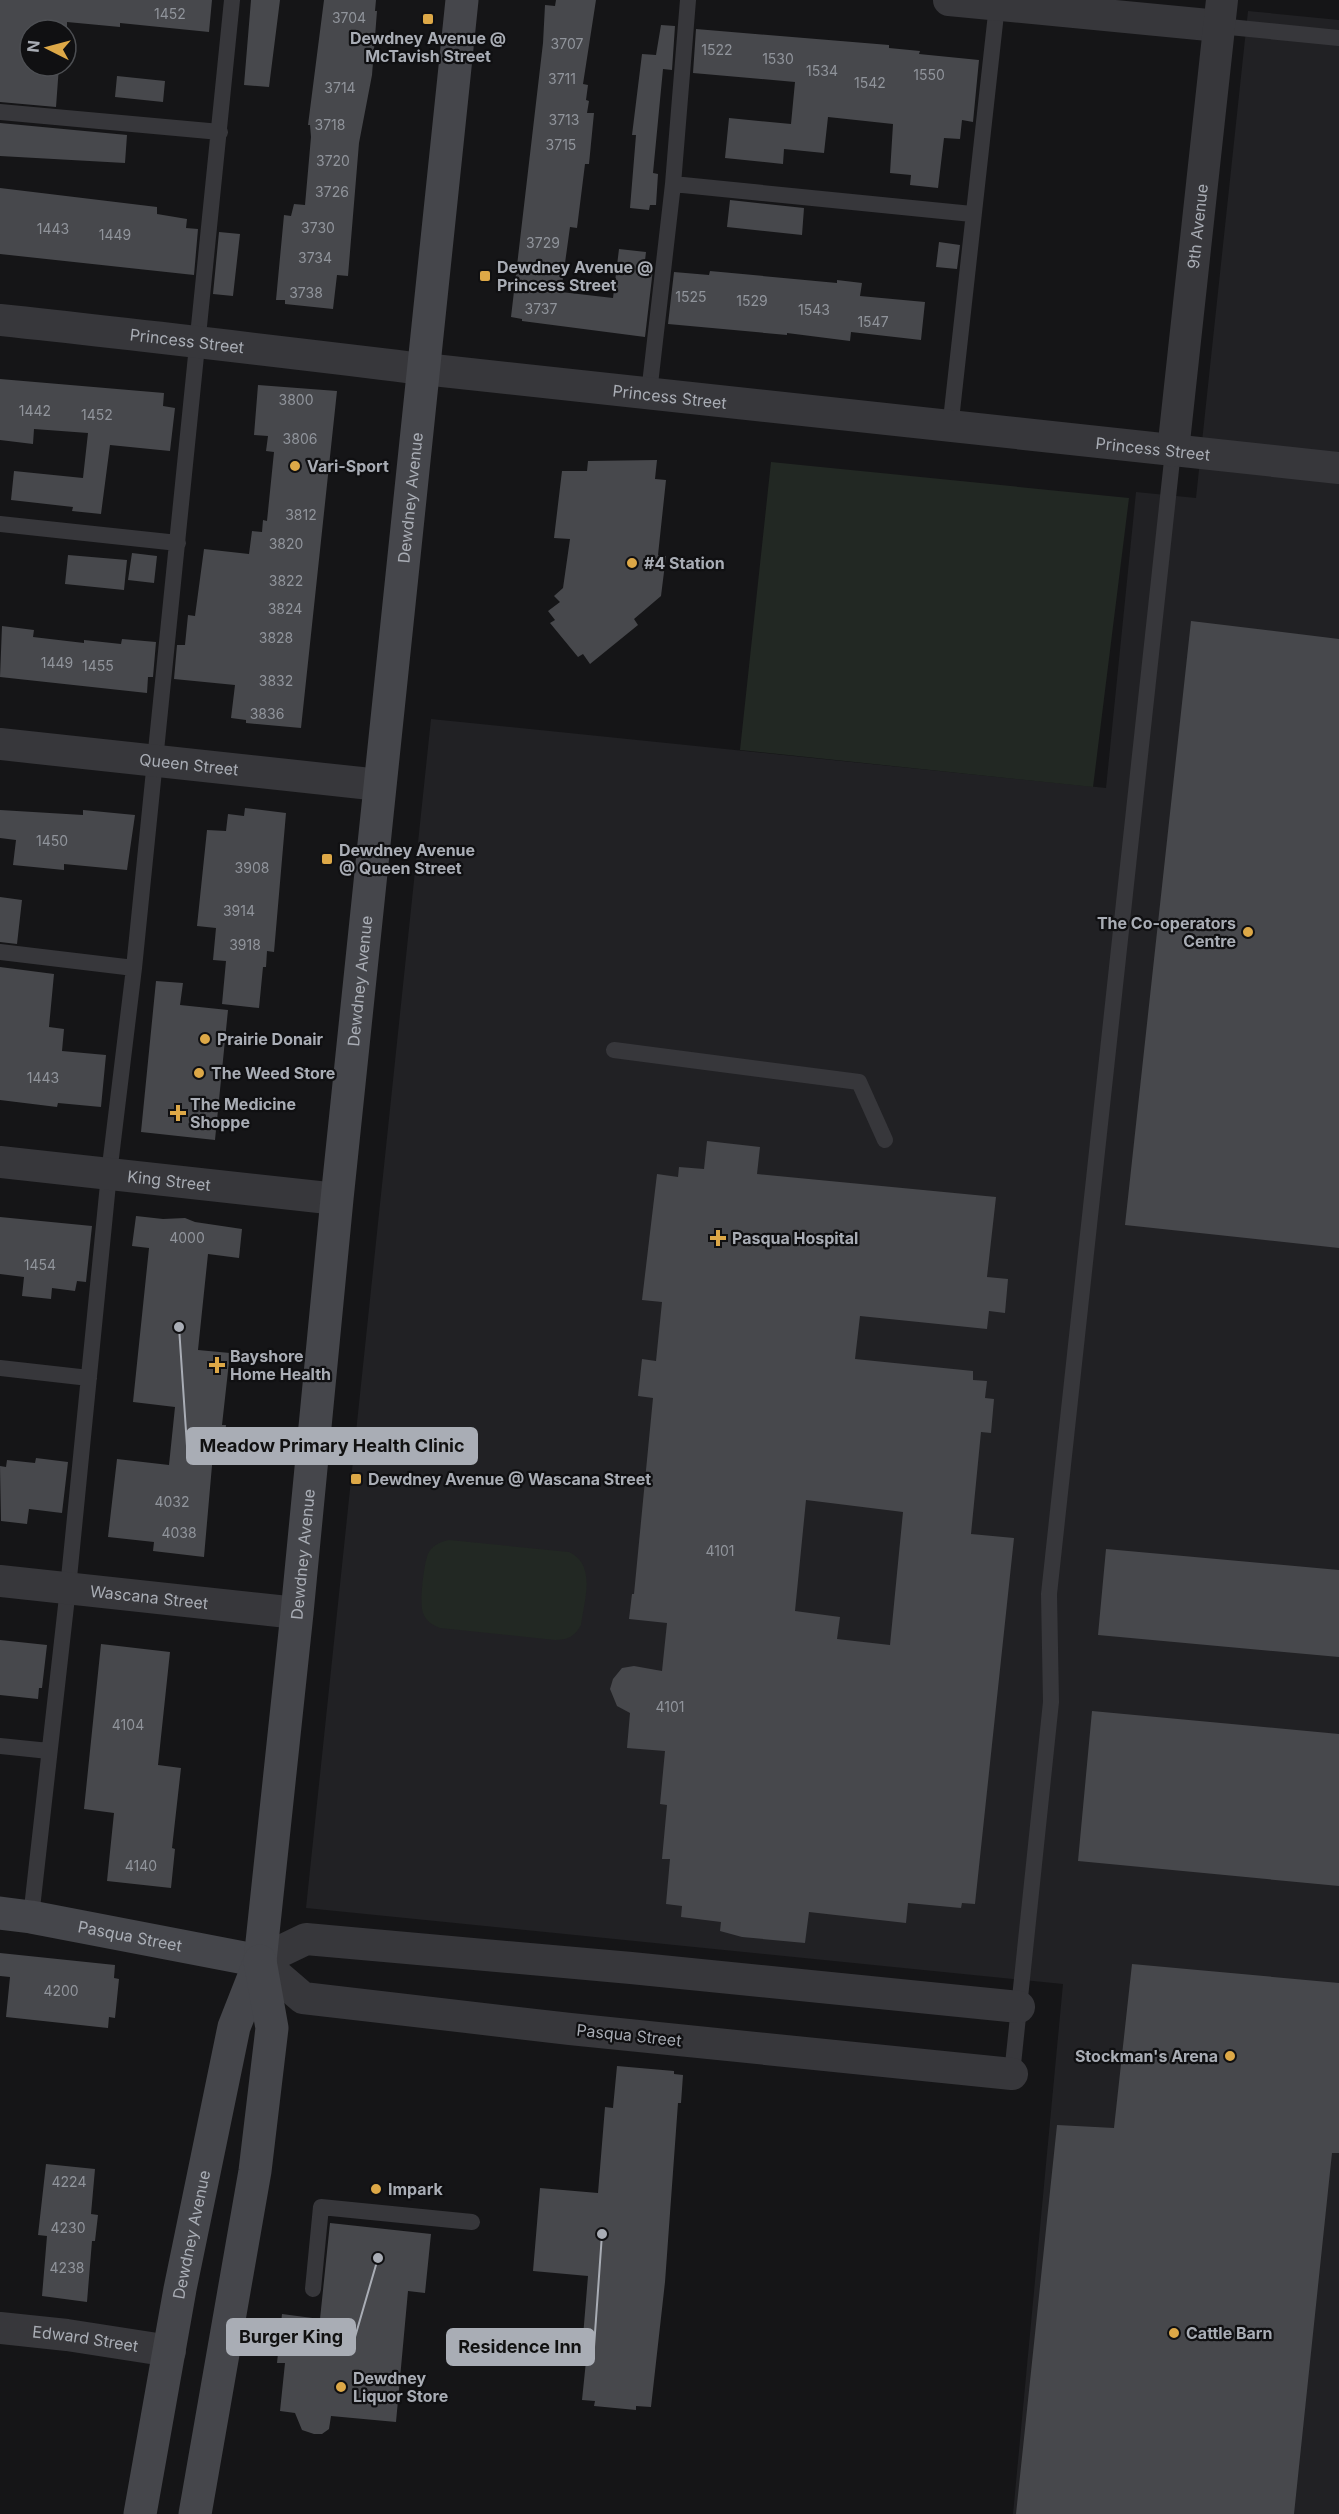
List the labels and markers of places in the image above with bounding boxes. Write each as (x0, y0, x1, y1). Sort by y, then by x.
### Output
marker: Dewdney Avenue @ McTavish Street (421, 12, 435, 26)
place label: Dewdney Avenue @ McTavish Street (350, 28, 506, 66)
place label: Dewdney Avenue @ Princess Street (497, 257, 653, 295)
marker: Dewdney Avenue @ Princess Street (478, 269, 492, 283)
place label: Vari-Sport (307, 456, 389, 476)
marker: Vari-Sport (288, 459, 302, 473)
place label: #4 Station (644, 553, 725, 573)
marker: #4 Station (625, 556, 639, 570)
place label: Dewdney Avenue @ Queen Street (339, 840, 475, 878)
marker: Dewdney Avenue @ Queen Street (320, 852, 334, 866)
place label: The Co-operators Centre (1097, 913, 1236, 951)
marker: The Co-operators Centre (1241, 925, 1255, 939)
place label: Prairie Donair (217, 1029, 324, 1049)
marker: Prairie Donair (198, 1032, 212, 1046)
place label: The Weed Store (211, 1063, 335, 1083)
marker: The Weed Store (192, 1066, 206, 1080)
place label: The Medicine Shoppe (190, 1094, 296, 1132)
marker: The Medicine Shoppe (171, 1106, 185, 1120)
place label: Pasqua Hospital (732, 1228, 858, 1248)
marker: Pasqua Hospital (709, 1229, 727, 1247)
place label: Bayshore Home Health (230, 1346, 331, 1384)
marker: Bayshore Home Health (208, 1356, 226, 1374)
callout: Meadow Primary Health Clinic (187, 1428, 477, 1464)
place label: Dewdney Avenue @ Wascana Street (368, 1469, 651, 1489)
marker: Dewdney Avenue @ Wascana Street (349, 1472, 363, 1486)
place label: Stockman's Arena (1075, 2046, 1218, 2066)
marker: Stockman's Arena (1223, 2049, 1237, 2063)
place label: Impark (388, 2179, 443, 2199)
marker: Impark (369, 2182, 383, 2196)
callout: Burger King (227, 2319, 355, 2355)
place label: Cattle Barn (1186, 2323, 1272, 2343)
marker: Cattle Barn (1167, 2326, 1181, 2340)
callout: Residence Inn (447, 2329, 594, 2365)
place label: Dewdney Liquor Store (353, 2368, 448, 2406)
marker: Dewdney Liquor Store (334, 2380, 348, 2394)

